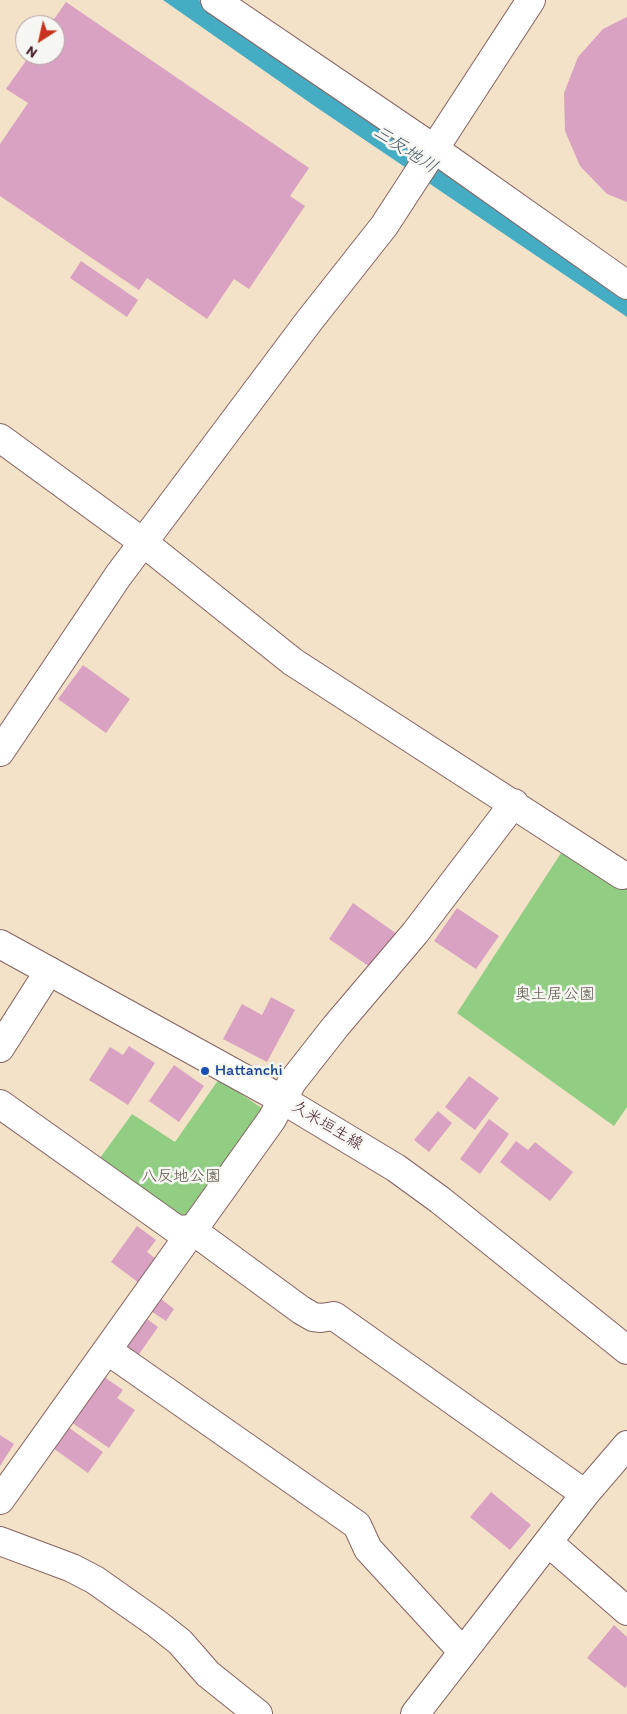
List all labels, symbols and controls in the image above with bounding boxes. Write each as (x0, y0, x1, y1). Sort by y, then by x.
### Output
north arrow (15, 15, 65, 65)
text: N (23, 42, 40, 62)
water label: 三反地川 (369, 121, 441, 179)
park label: 奥土居公園 (515, 985, 595, 1005)
place label: Hattanchi (215, 1061, 283, 1081)
marker: Hattanchi (199, 1065, 211, 1077)
street label: 久米垣生線 (288, 1097, 366, 1155)
park label: 八反地公園 (141, 1167, 221, 1187)

